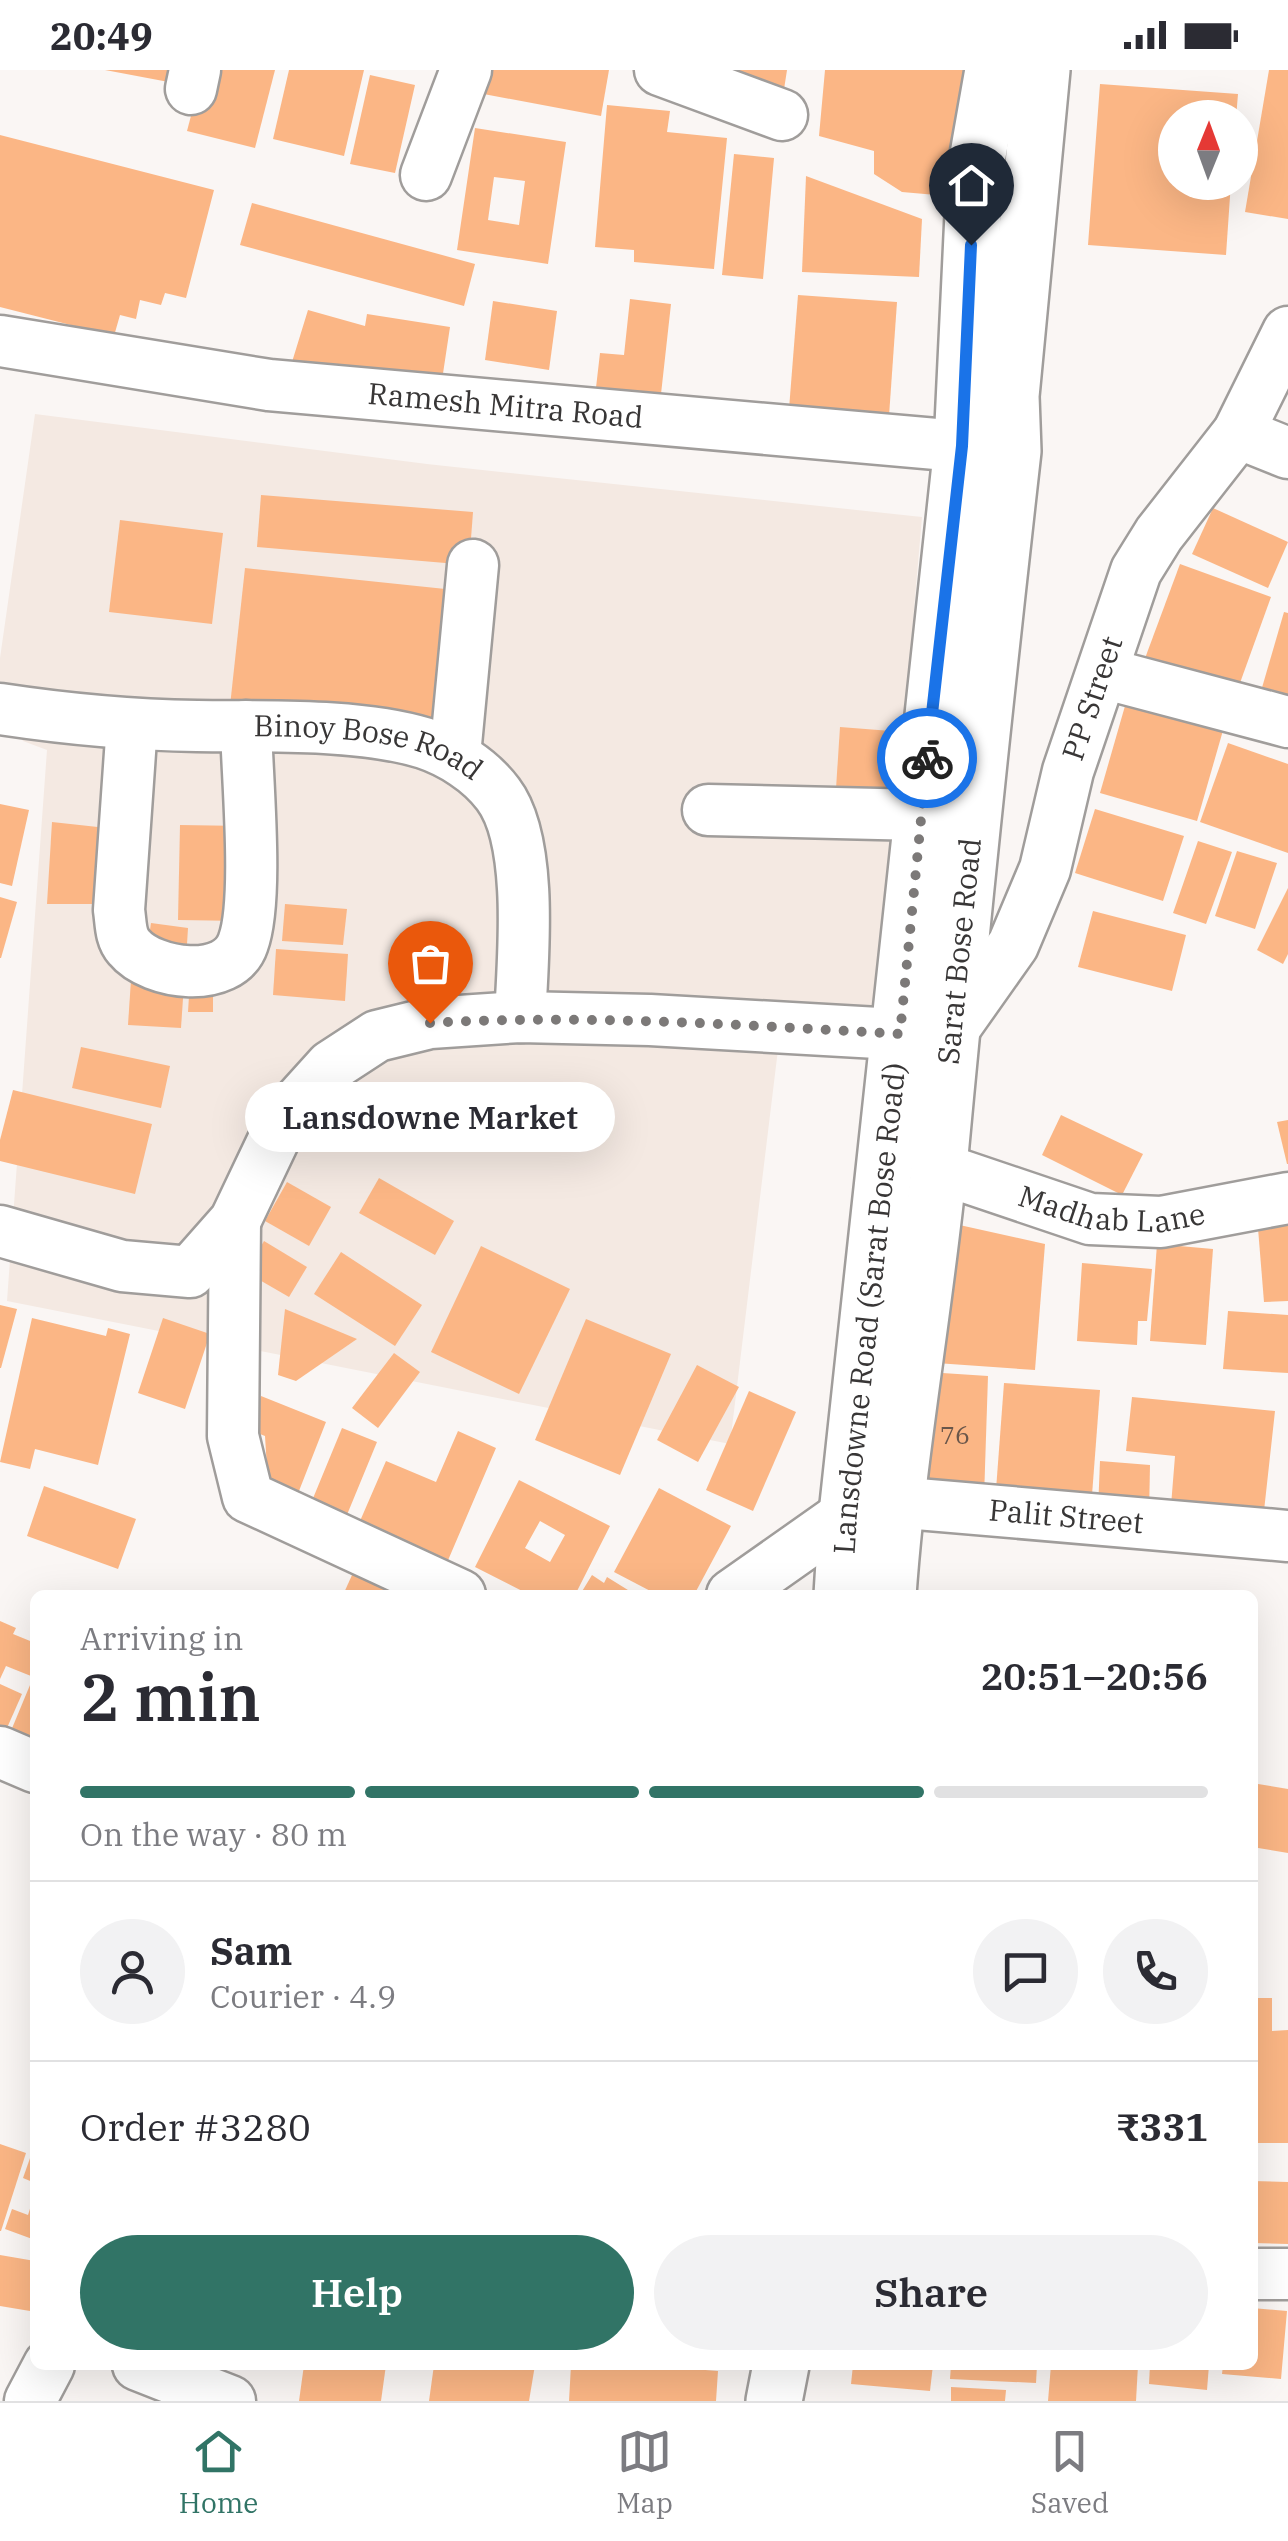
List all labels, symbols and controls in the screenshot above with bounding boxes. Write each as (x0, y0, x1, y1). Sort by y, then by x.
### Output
text: 20:49 (50, 11, 153, 60)
north arrow (1158, 100, 1258, 200)
map controls (1158, 100, 1258, 200)
pin (929, 143, 1014, 246)
icon: home (944, 158, 999, 213)
street label: Ramesh Mitra Road (366, 373, 645, 436)
street label: PP Street (1052, 631, 1130, 765)
street label: Binoy Bose Road (253, 705, 492, 788)
courier (877, 708, 977, 808)
icon: bike (900, 731, 955, 786)
street label: Sarat Bose Road (928, 836, 989, 1066)
pin (388, 921, 473, 1024)
icon: bag (403, 936, 458, 991)
street label: Lansdowne Road (Sarat Bose Road) (824, 1060, 913, 1555)
callout: Lansdowne Market (245, 1083, 615, 1153)
text: Lansdowne Market (282, 1096, 578, 1138)
street label: Madhab Lane (1014, 1175, 1208, 1241)
house number: 76 (940, 1418, 970, 1451)
street label: Palit Street (987, 1489, 1145, 1541)
text: Arriving in (80, 1617, 243, 1659)
text: 20:51–20:56 (981, 1651, 1208, 1700)
text: 2 min (80, 1654, 261, 1739)
text: On the way · 80 m (80, 1813, 347, 1855)
button: person (80, 1919, 185, 2024)
button: chat (973, 1919, 1078, 2024)
button: phone (1103, 1919, 1208, 2024)
text: Sam (210, 1926, 293, 1975)
text: Courier · 4.9 (210, 1975, 396, 2017)
text: Order #3280 (80, 2102, 311, 2151)
text: ₹331 (1115, 2102, 1208, 2151)
button: Help (80, 2235, 634, 2350)
button: Share (654, 2235, 1208, 2350)
tab: Home (179, 2424, 258, 2521)
tab: Map (616, 2424, 673, 2521)
tab: Saved (1031, 2424, 1109, 2521)

